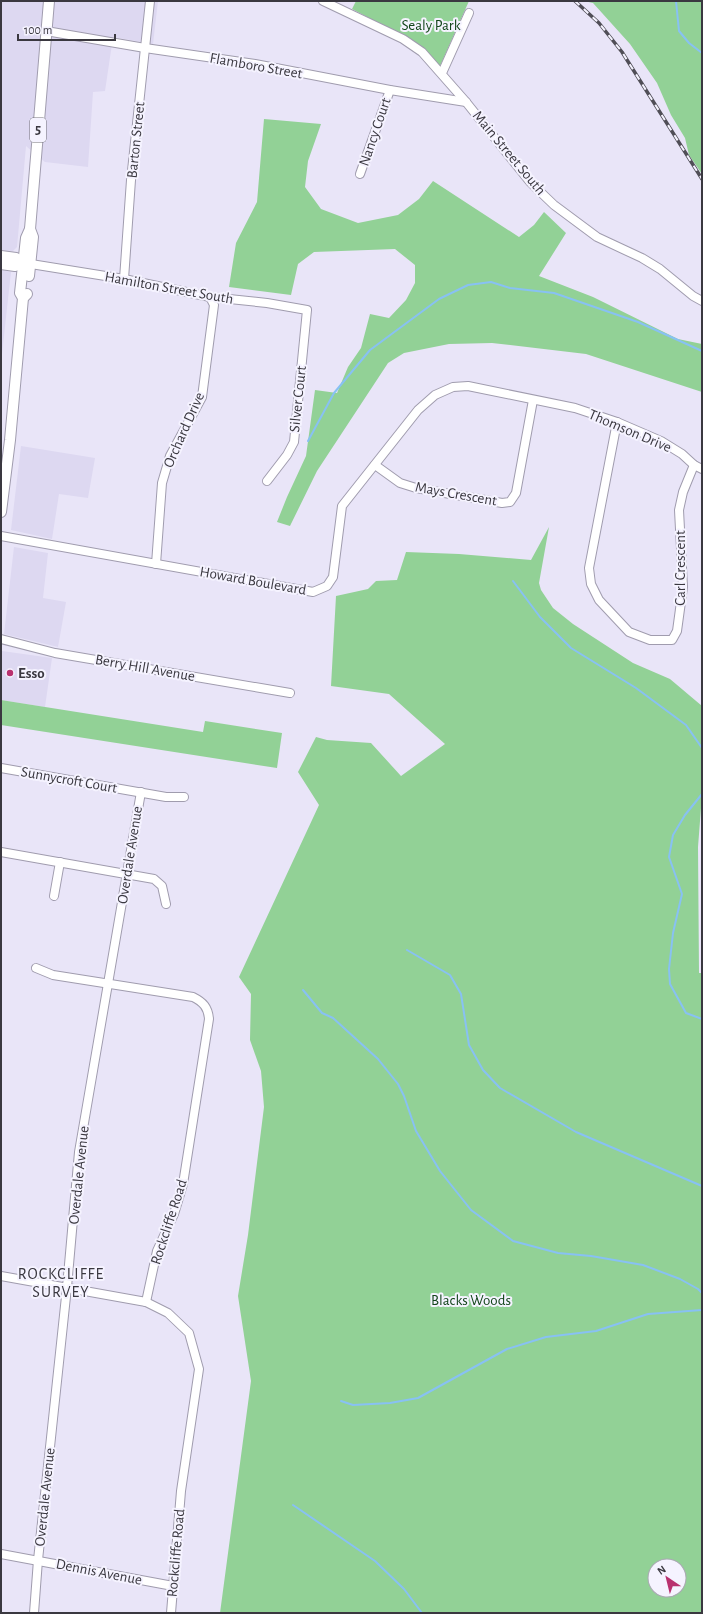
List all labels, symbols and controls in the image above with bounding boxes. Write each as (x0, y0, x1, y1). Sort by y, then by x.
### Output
scale bar (18, 16, 115, 42)
park label: Sealy Park (401, 18, 461, 33)
text: 100 m (24, 24, 52, 36)
street label: Flamboro Street (208, 50, 304, 82)
street label: Nancy Court (356, 96, 394, 168)
street label: Barton Street (125, 101, 148, 179)
street label: Main Street South (470, 108, 548, 198)
road number: 5 (30, 118, 46, 142)
street label: Hamilton Street South (104, 269, 234, 307)
street label: Silver Court (287, 365, 309, 433)
street label: Orchard Drive (161, 390, 207, 470)
street label: Thomson Drive (586, 407, 674, 455)
street label: Mays Crescent (414, 479, 498, 509)
street label: Carl Crescent (673, 530, 688, 606)
street label: Howard Boulevard (199, 564, 308, 598)
street label: Berry Hill Avenue (94, 652, 196, 684)
place label: Esso (18, 666, 45, 681)
marker: Esso (5, 668, 15, 678)
street label: Sunnycroft Court (20, 764, 118, 796)
street label: Overdale Avenue (115, 805, 145, 905)
street label: Overdale Avenue (66, 1125, 92, 1225)
street label: Rockcliffe Road (148, 1177, 190, 1266)
district label: ROCKCLIFFE SURVEY (18, 1266, 104, 1300)
park label: Blacks Woods (431, 1293, 511, 1308)
street label: Overdale Avenue (32, 1447, 58, 1547)
street label: Rockcliffe Road (165, 1508, 187, 1598)
street label: Dennis Avenue (55, 1556, 143, 1588)
north arrow (647, 1558, 687, 1598)
text: N (655, 1564, 668, 1577)

